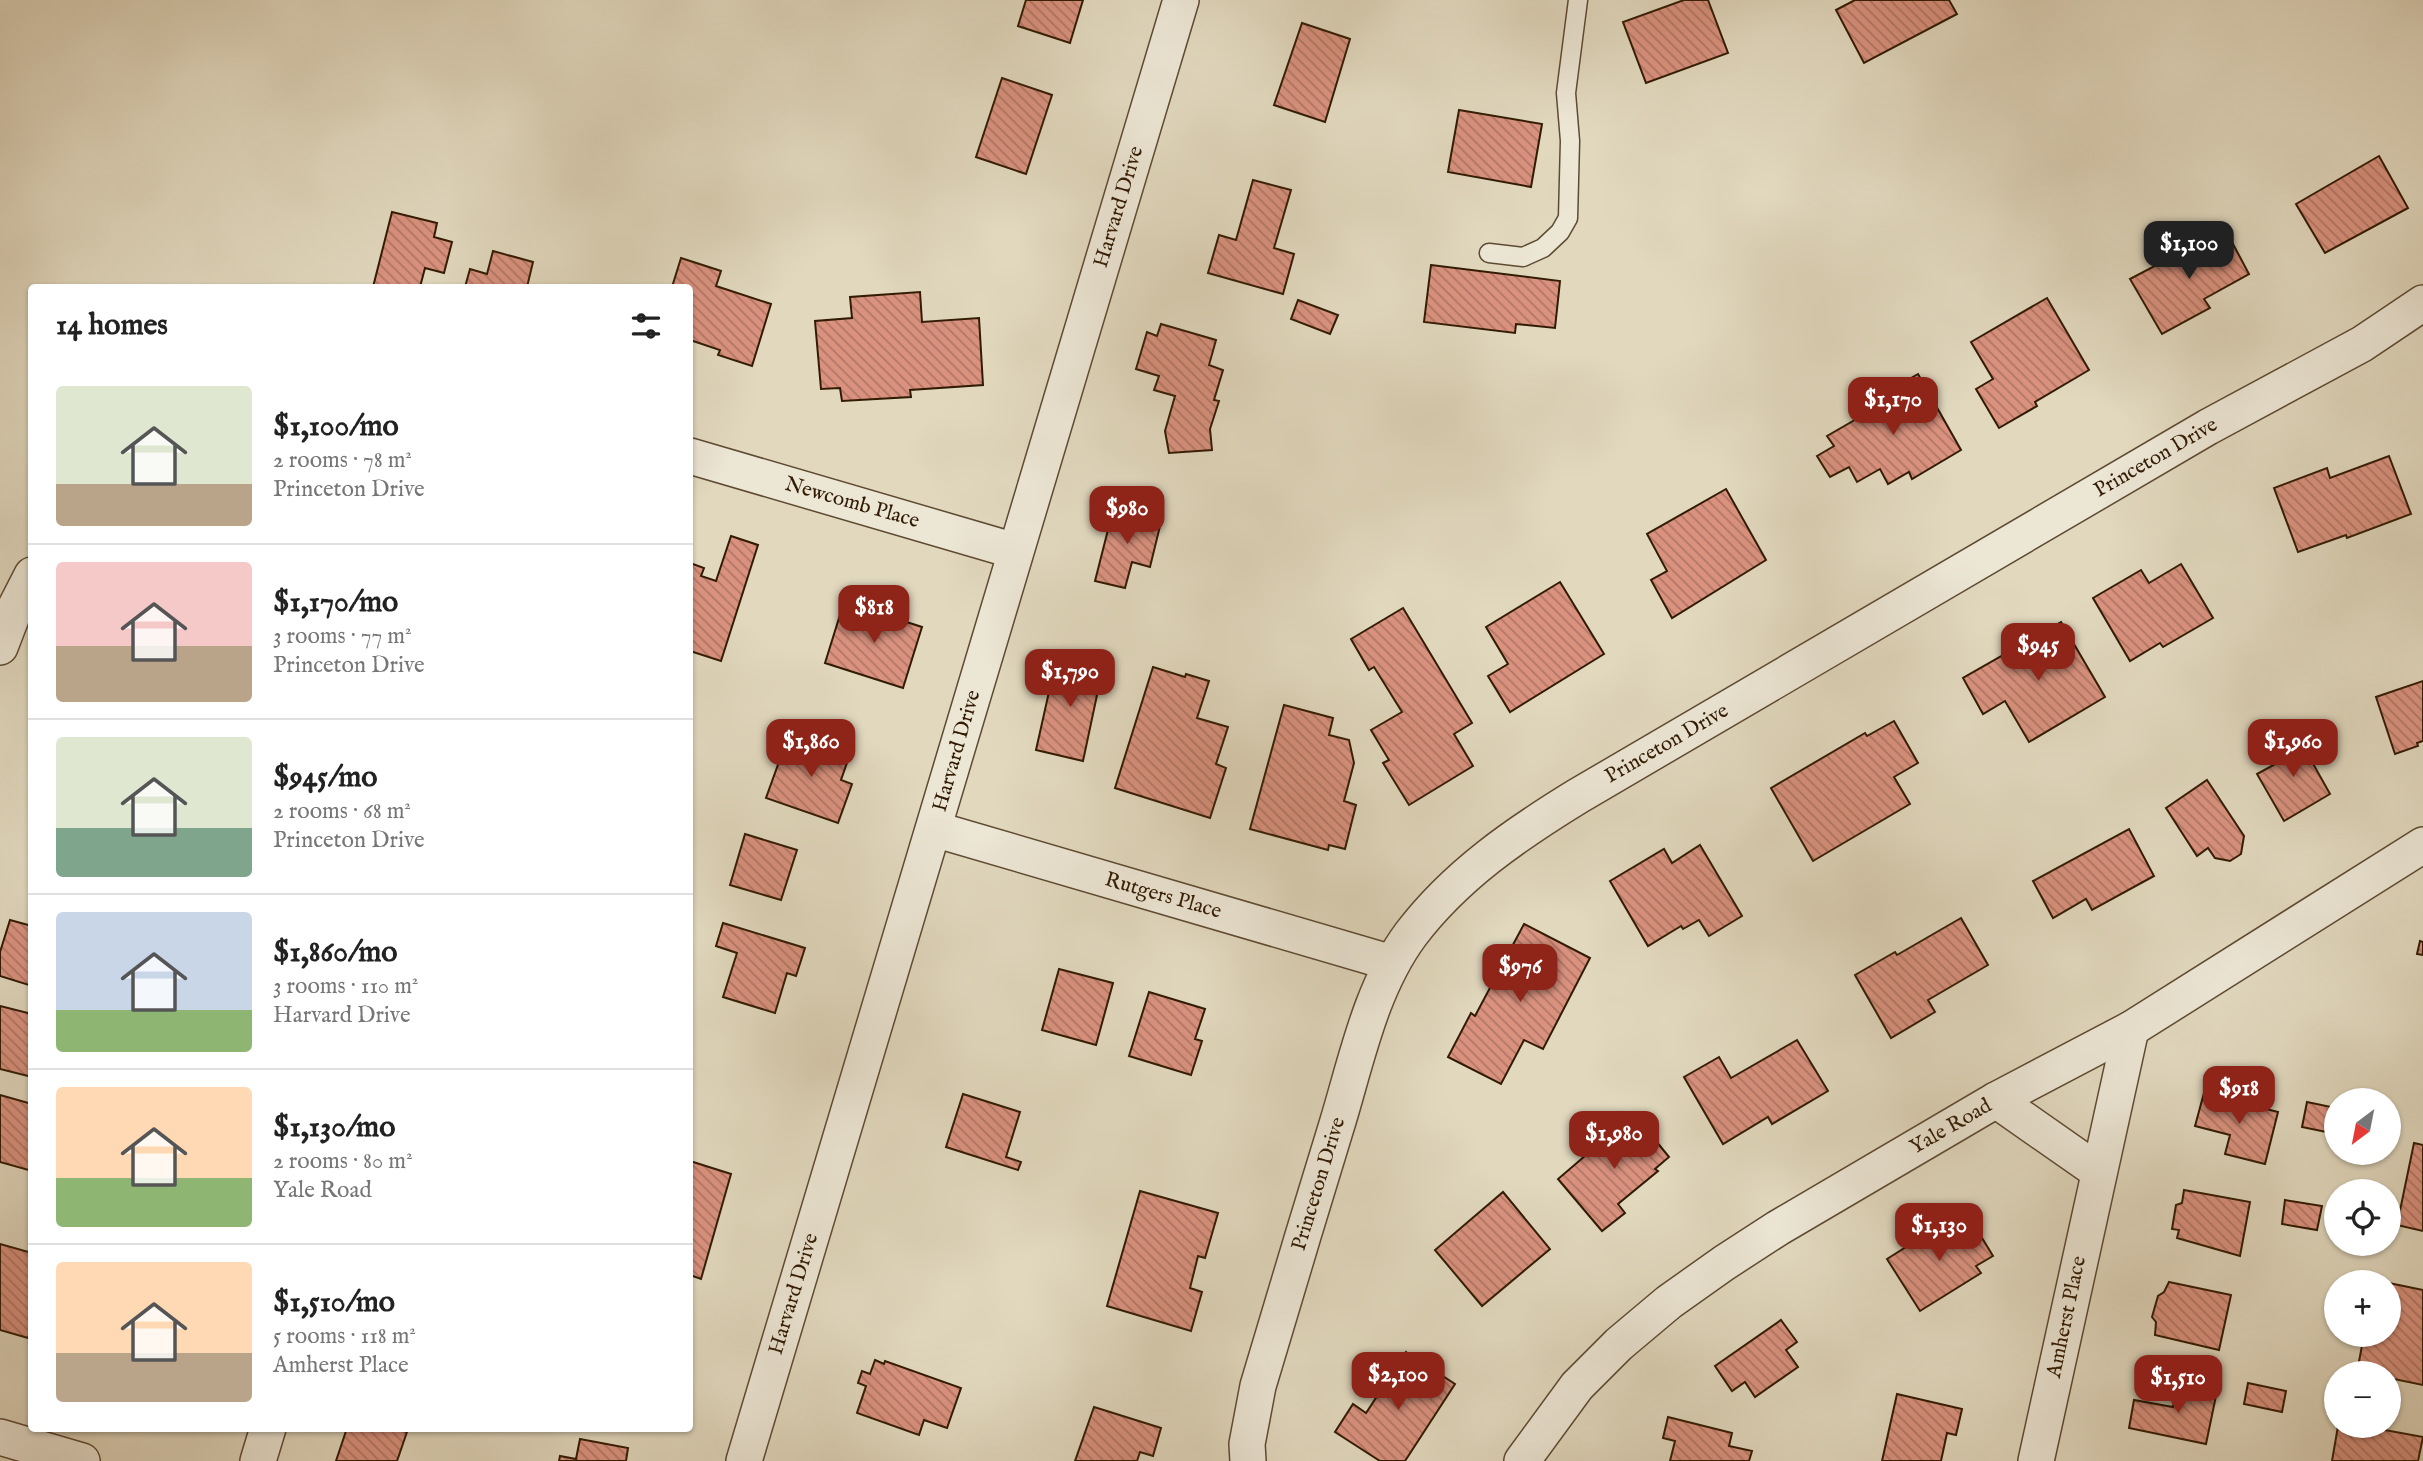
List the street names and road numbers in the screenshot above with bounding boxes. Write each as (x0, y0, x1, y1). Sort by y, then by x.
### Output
street label: Harvard Drive (1088, 143, 1150, 271)
street label: Princeton Drive (2089, 412, 2223, 504)
street label: Newcomb Place (782, 471, 923, 535)
street label: Harvard Drive (927, 687, 987, 815)
street label: Princeton Drive (1600, 698, 1734, 790)
street label: Rutgers Place (1101, 866, 1225, 926)
street label: Yale Road (1905, 1092, 1997, 1161)
street label: Princeton Drive (1286, 1114, 1352, 1254)
street label: Harvard Drive (763, 1230, 825, 1358)
street label: Amherst Place (2041, 1253, 2093, 1381)

